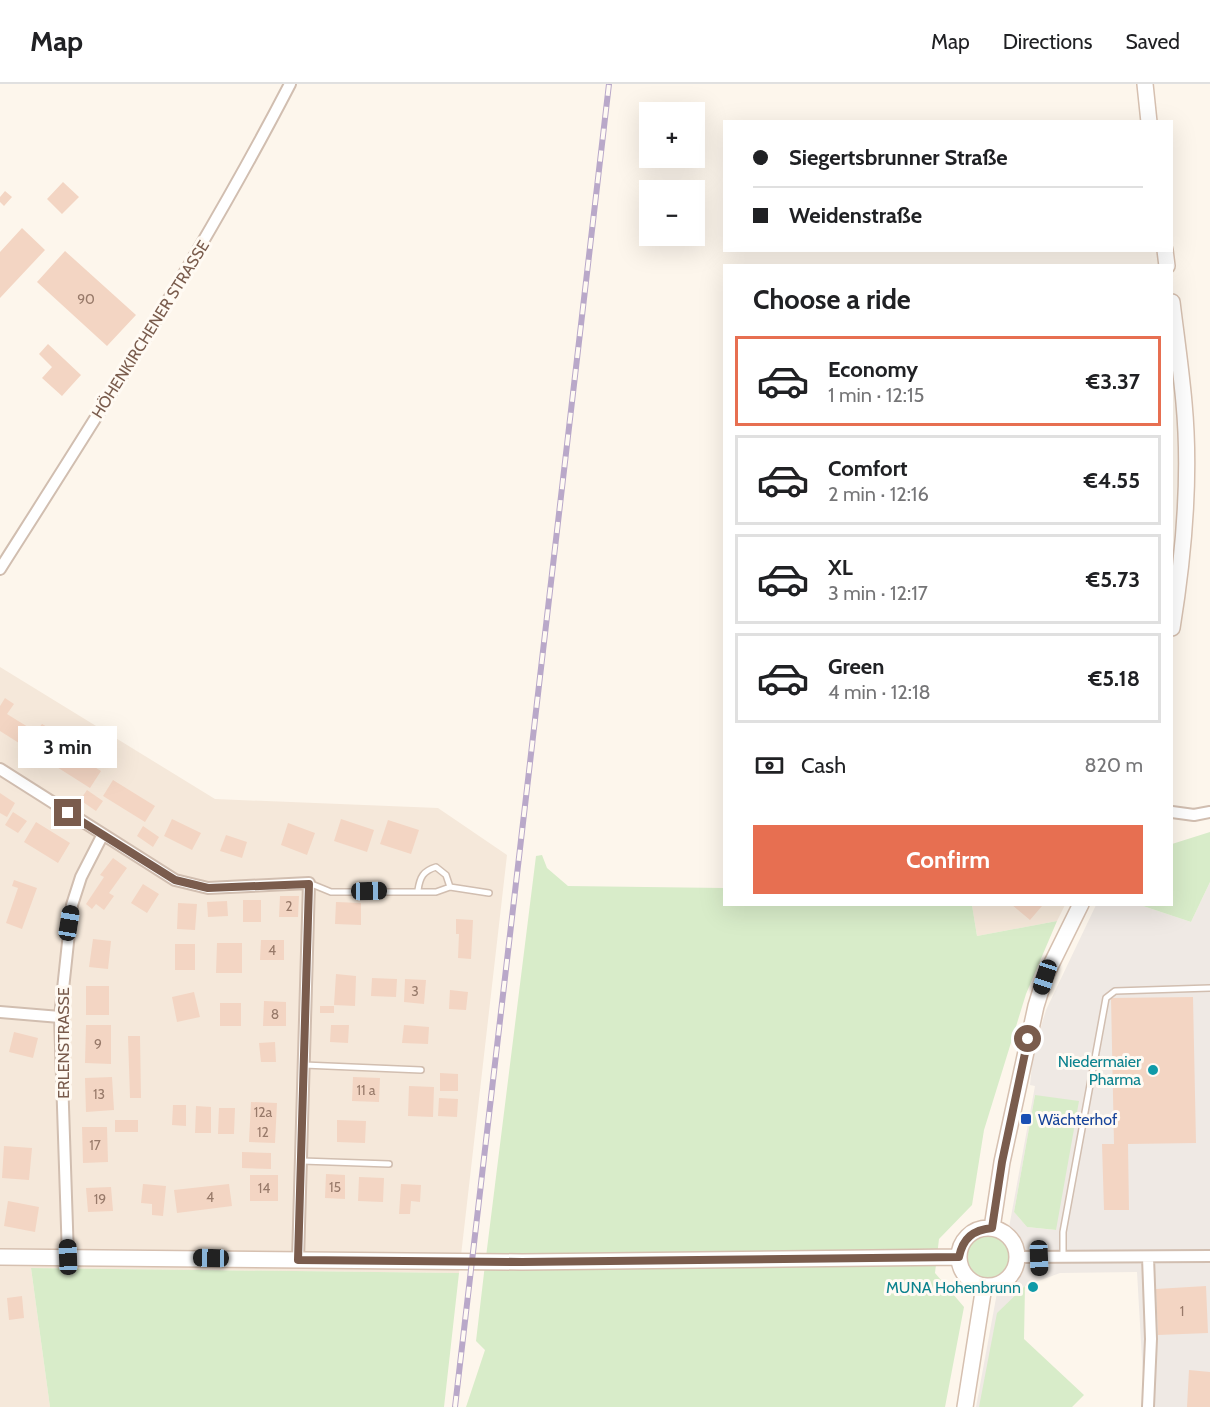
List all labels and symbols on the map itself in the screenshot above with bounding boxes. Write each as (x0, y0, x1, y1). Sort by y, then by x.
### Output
street label: HÖHENKIRCHENER STRASSE (88, 237, 213, 422)
house number: 90 (77, 290, 95, 308)
callout: 3 min (19, 726, 118, 768)
route end (54, 799, 81, 826)
car (351, 882, 387, 900)
house number: 2 (285, 897, 293, 915)
car (57, 904, 81, 942)
house number: 4 (268, 941, 276, 959)
car (1031, 957, 1059, 997)
house number: 3 (411, 982, 419, 1000)
street label: ERLENSTRASSE (54, 987, 73, 1099)
house number: 8 (271, 1005, 279, 1023)
route start (1014, 1025, 1041, 1052)
house number: 9 (94, 1035, 102, 1053)
place label: Niedermaier Pharma (1058, 1052, 1142, 1089)
marker: Niedermaier Pharma (1146, 1063, 1160, 1077)
house number: 11 a (357, 1081, 376, 1099)
house number: 13 (93, 1085, 105, 1103)
house number: 12a (254, 1103, 273, 1121)
place label: Wächterhof (1038, 1110, 1118, 1129)
marker: Wächterhof (1019, 1112, 1033, 1126)
house number: 12 (257, 1123, 269, 1141)
house number: 17 (89, 1136, 101, 1154)
house number: 15 (329, 1178, 341, 1196)
house number: 14 (258, 1179, 270, 1197)
house number: 4 (206, 1188, 214, 1206)
house number: 19 (94, 1190, 106, 1208)
car (58, 1239, 78, 1275)
car (1029, 1240, 1049, 1276)
car (193, 1249, 229, 1267)
place label: MUNA Hohenbrunn (886, 1278, 1021, 1297)
marker: MUNA Hohenbrunn (1026, 1280, 1040, 1294)
house number: 1 (1180, 1302, 1184, 1320)

